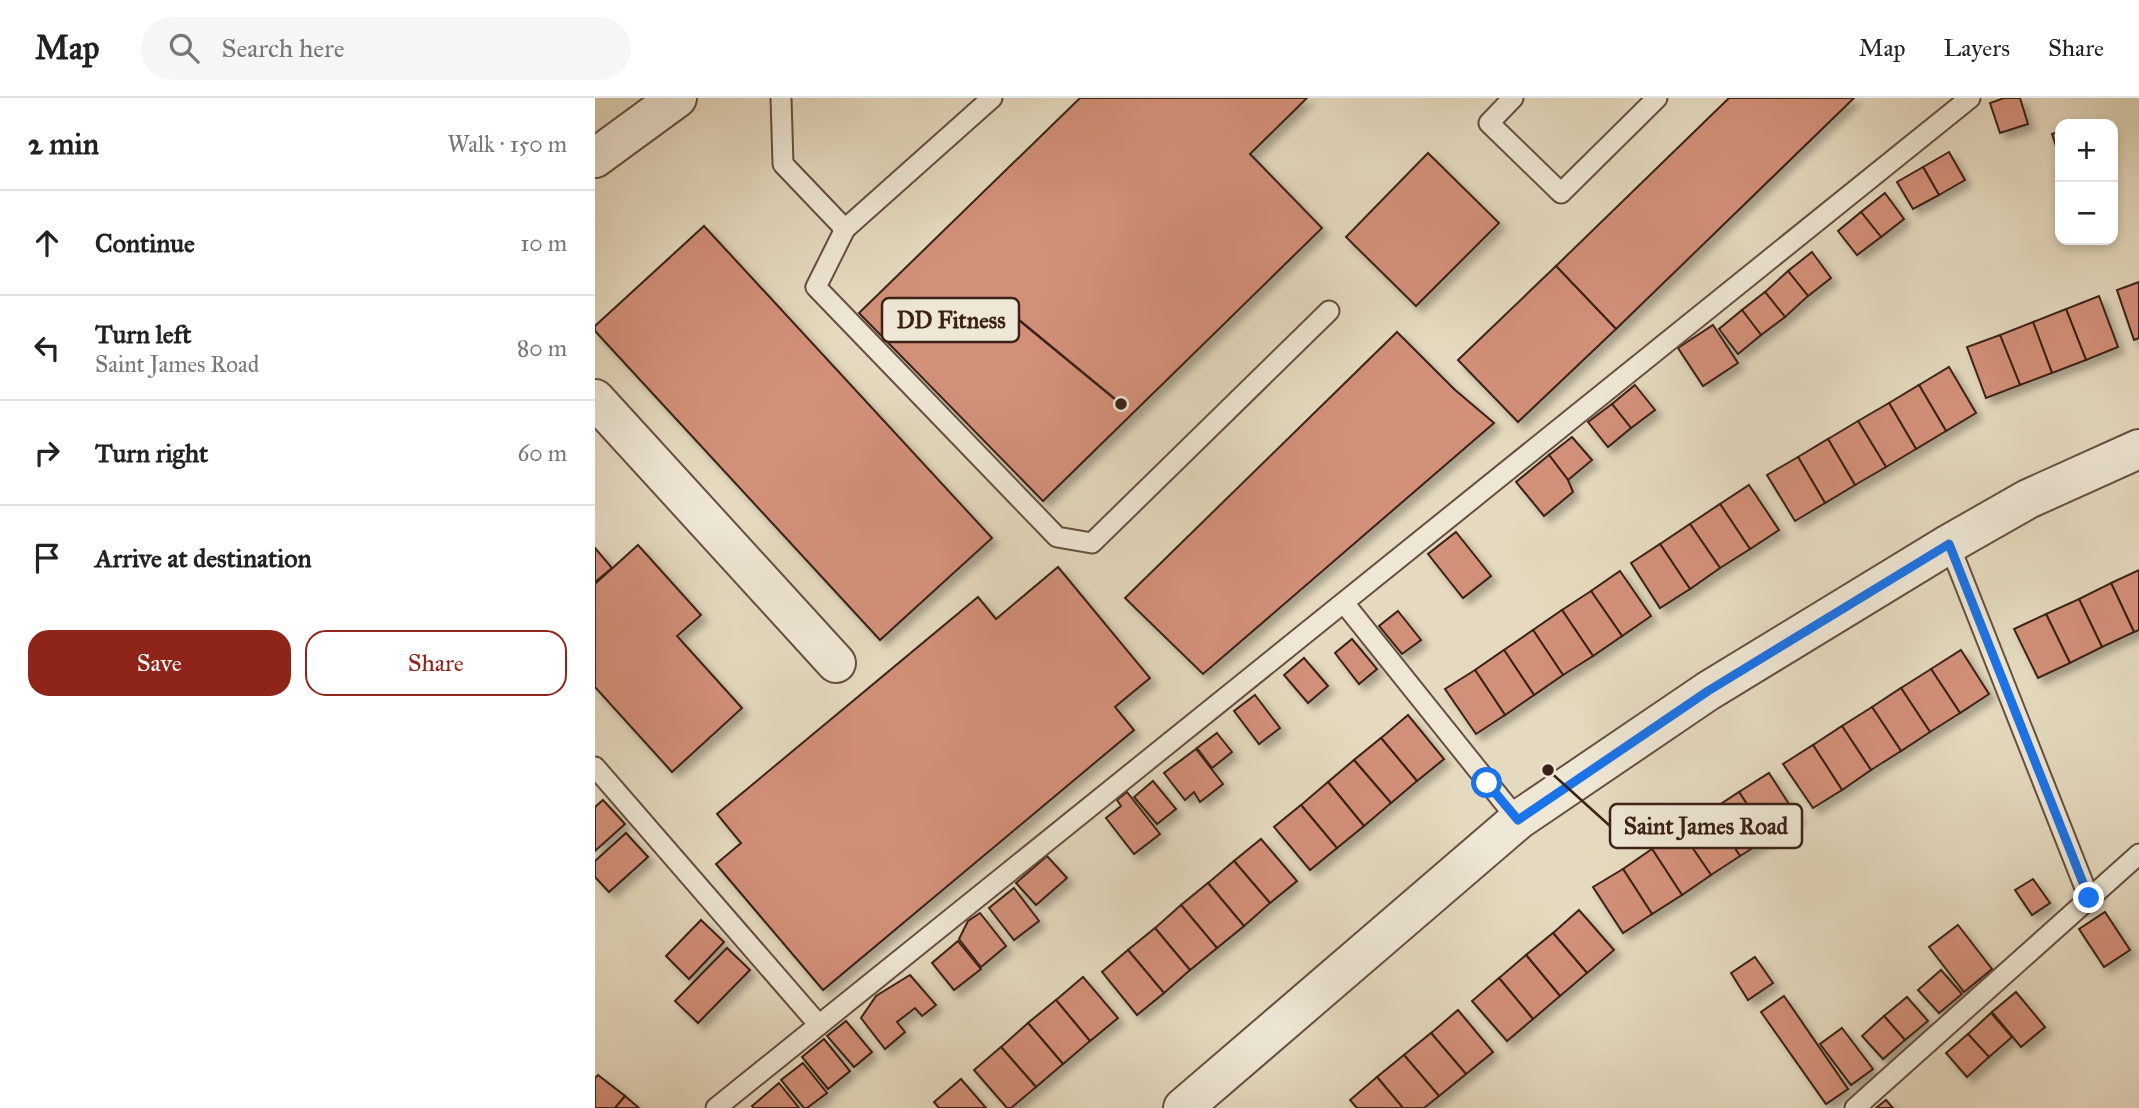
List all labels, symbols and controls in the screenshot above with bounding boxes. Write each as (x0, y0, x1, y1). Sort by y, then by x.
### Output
search box (141, 17, 631, 80)
text: Map (35, 28, 99, 68)
icon: search (165, 29, 203, 67)
text: Search here (221, 32, 345, 64)
text: Map (1859, 33, 1906, 63)
text: Layers (1944, 33, 2010, 63)
text: Share (2048, 33, 2104, 63)
map controls (2055, 119, 2118, 245)
button: + (2055, 119, 2118, 182)
text: 2 min (28, 126, 99, 162)
text: Walk · 150 m (447, 130, 567, 158)
button: − (2055, 182, 2118, 245)
icon: ahead (28, 224, 66, 262)
text: Continue (95, 227, 195, 259)
text: 10 m (520, 229, 567, 257)
callout: DD Fitness (882, 298, 1019, 342)
text: DD Fitness (896, 306, 1006, 334)
text: Turn left (95, 318, 191, 350)
icon: left (28, 329, 66, 367)
text: 80 m (517, 334, 567, 362)
text: Saint James Road (95, 350, 259, 378)
icon: right (28, 434, 66, 472)
text: Turn right (95, 437, 208, 469)
text: 60 m (518, 439, 567, 467)
icon: arrive (28, 539, 66, 577)
text: Arrive at destination (95, 542, 312, 574)
button: Save (28, 630, 291, 696)
button: Share (305, 630, 567, 696)
route start (1471, 767, 1502, 798)
callout: Saint James Road (1610, 804, 1802, 848)
text: Saint James Road (1624, 812, 1789, 841)
route end (2073, 882, 2104, 913)

